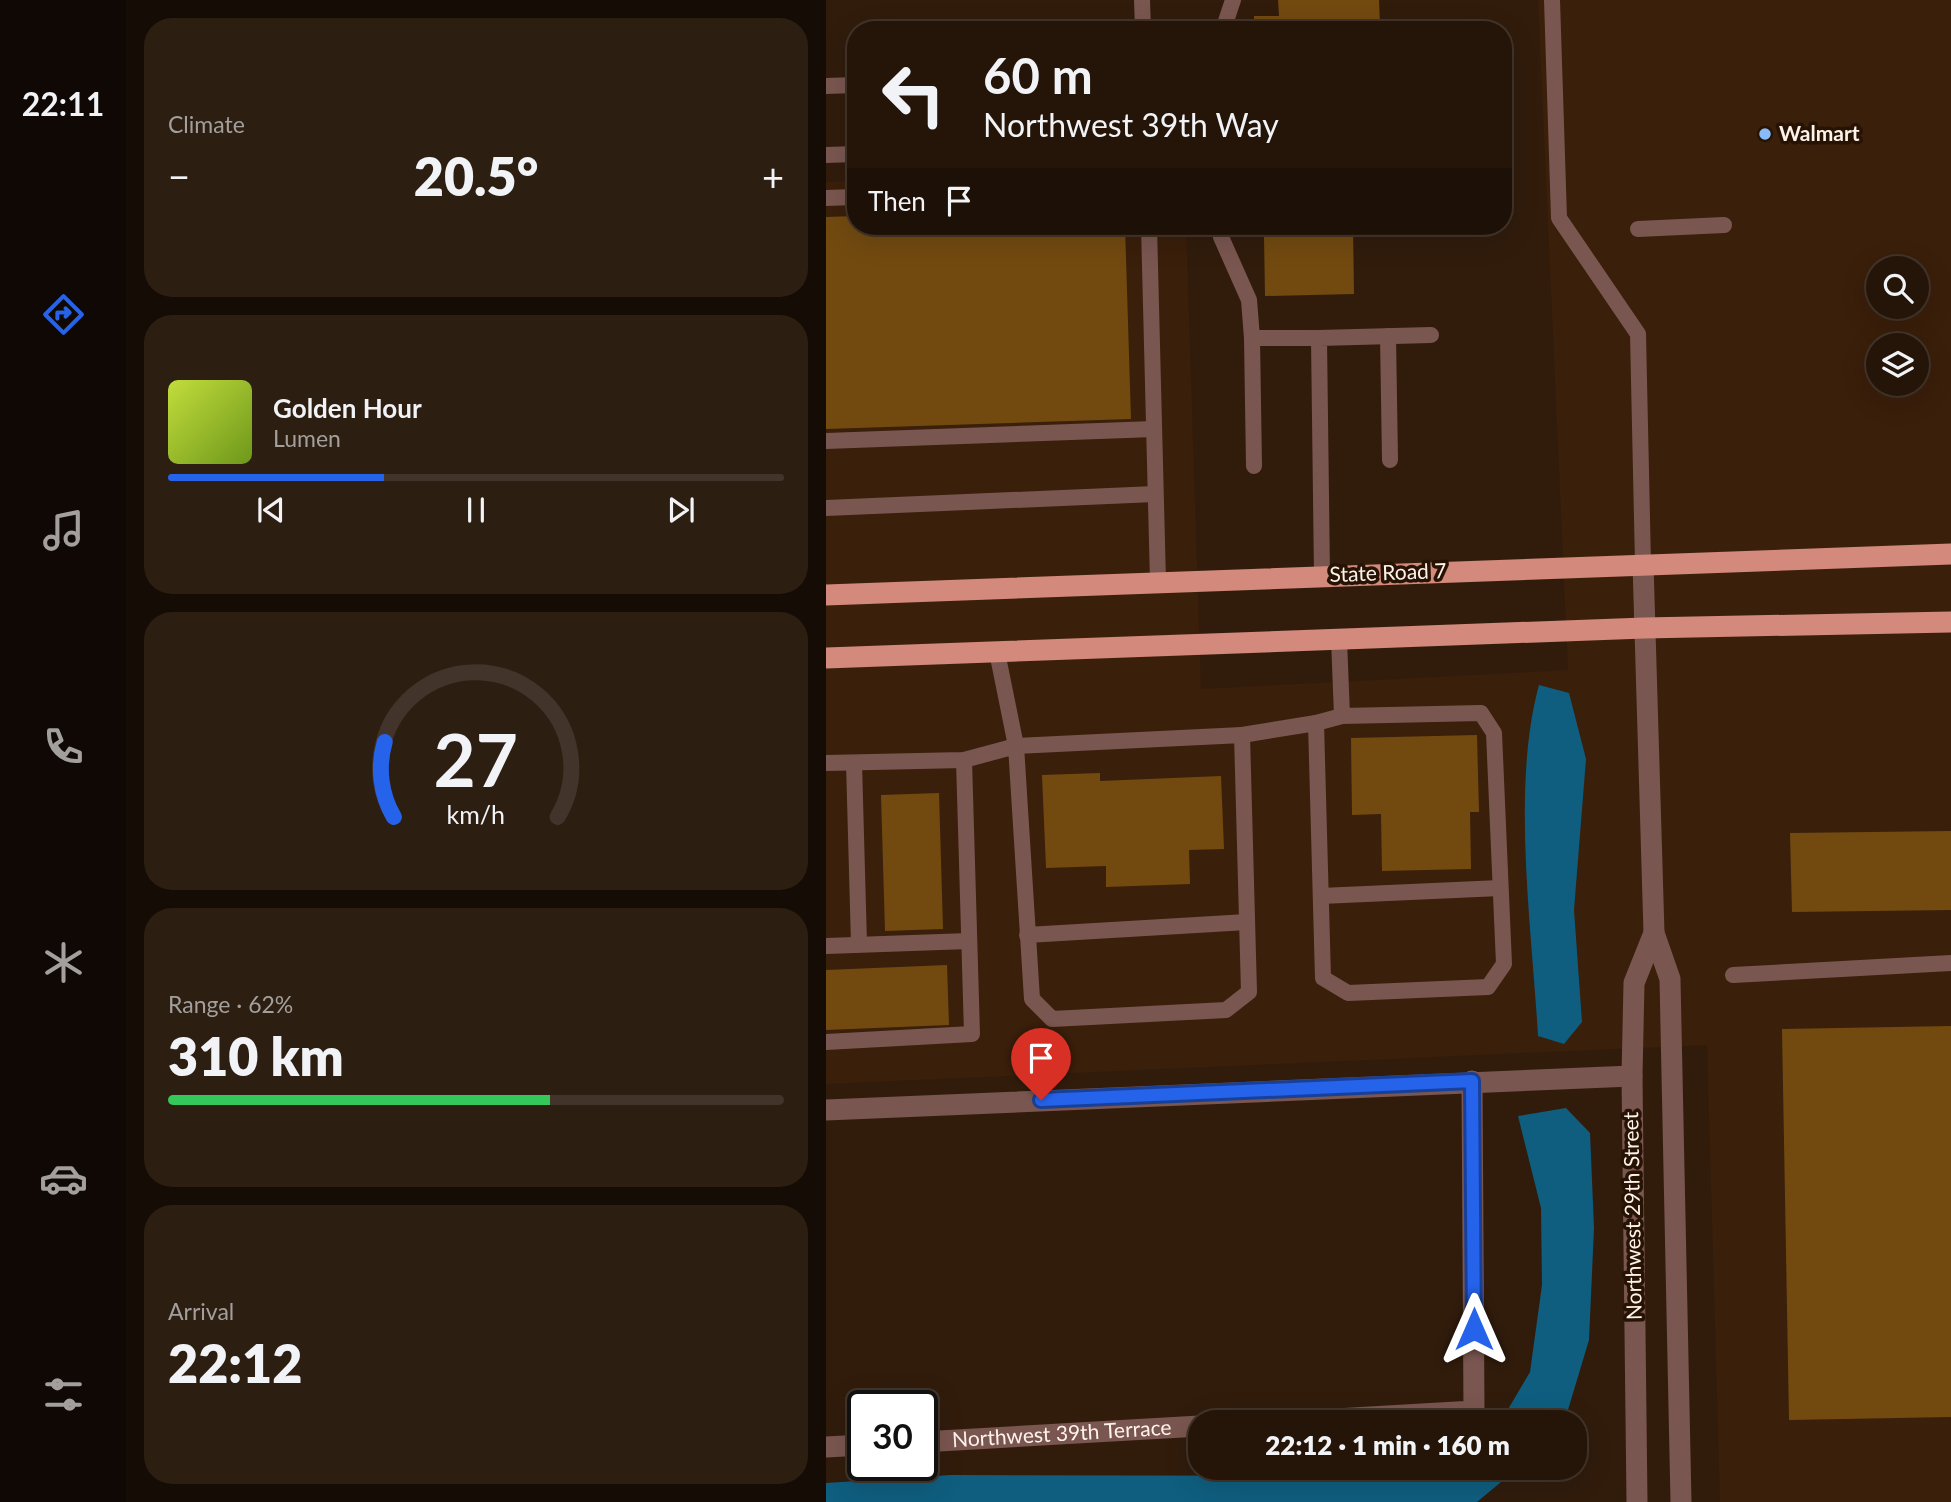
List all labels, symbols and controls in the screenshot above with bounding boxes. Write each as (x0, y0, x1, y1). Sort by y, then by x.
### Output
text: 60 m (983, 46, 1093, 104)
icon: left (868, 49, 959, 140)
text: 22:11 (22, 84, 104, 123)
text: Northwest 39th Way (983, 105, 1279, 144)
text: Climate (168, 110, 245, 138)
place label: Walmart (1779, 120, 1860, 145)
marker: Walmart (1757, 126, 1773, 142)
text: 20.5° (414, 145, 538, 207)
text: − (168, 153, 190, 199)
text: + (762, 153, 784, 199)
icon: arrive (940, 182, 978, 220)
text: Then (868, 185, 926, 217)
map controls (1866, 256, 1929, 396)
button: search (1866, 256, 1929, 319)
icon: directions (39, 290, 88, 339)
button: layers (1866, 333, 1929, 396)
text: Golden Hour (273, 392, 422, 424)
text: Lumen (273, 424, 341, 452)
icon: previous (252, 491, 290, 529)
icon: pause (457, 491, 495, 529)
icon: next (662, 491, 700, 529)
icon: music (39, 506, 88, 555)
street label: State Road 7 (1329, 557, 1447, 586)
text: 27 (434, 715, 518, 803)
icon: phone (39, 722, 88, 771)
text: km/h (447, 799, 505, 829)
icon: climate (39, 938, 88, 987)
text: Range · 62% (168, 990, 293, 1018)
text: 310 km (168, 1025, 344, 1087)
pin (1011, 1028, 1071, 1100)
icon: arrive (1022, 1039, 1060, 1077)
street label: Northwest 29th Street (1617, 1111, 1646, 1320)
icon: car (39, 1154, 88, 1203)
position arrow (1437, 1292, 1511, 1366)
text: Arrival (168, 1297, 234, 1325)
text: 22:12 (168, 1332, 302, 1394)
icon: filters (39, 1370, 88, 1419)
speed limit sign: 30 (847, 1390, 938, 1481)
street label: Northwest 39th Terrace (951, 1414, 1172, 1451)
text: 22:12 · 1 min · 160 m (1265, 1429, 1510, 1461)

